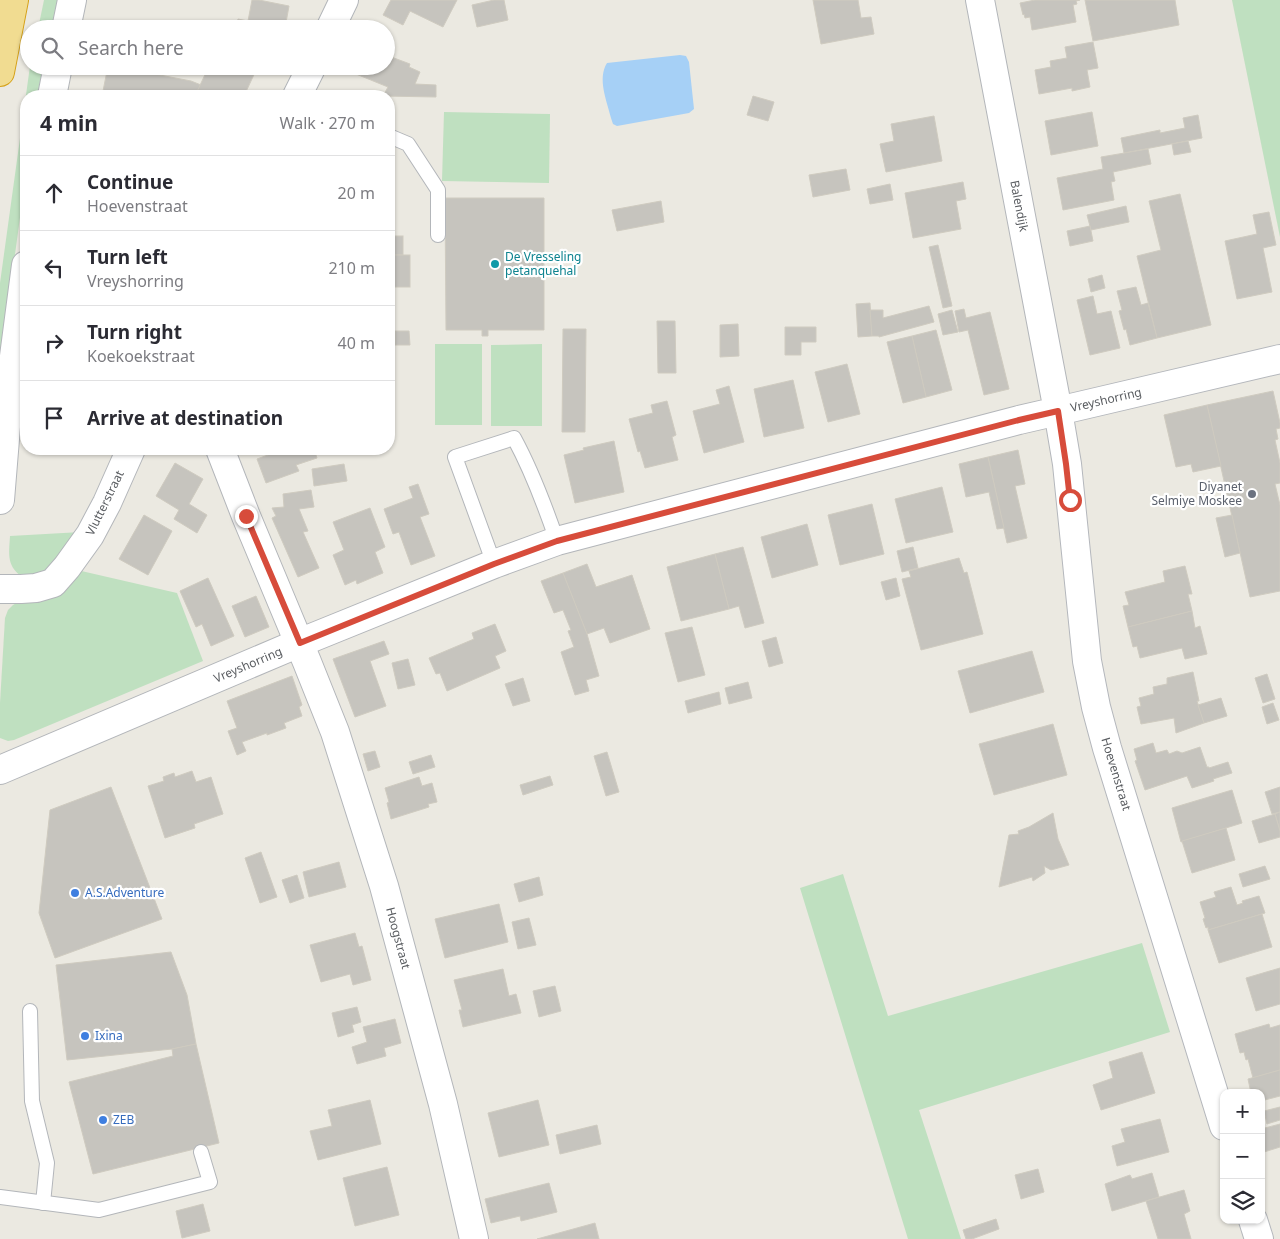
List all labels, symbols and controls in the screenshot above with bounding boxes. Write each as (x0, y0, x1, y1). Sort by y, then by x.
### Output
search box (20, 20, 395, 75)
icon: search (38, 34, 66, 62)
text: Search here (78, 35, 184, 61)
text: 4 min (40, 109, 98, 137)
text: Walk · 270 m (280, 112, 375, 134)
text: Continue (87, 169, 173, 195)
icon: ahead (40, 179, 68, 207)
street label: Balendijk (1006, 179, 1033, 234)
text: 20 m (338, 182, 375, 204)
text: Hoevenstraat (87, 195, 188, 217)
text: Turn left (87, 244, 168, 270)
place label: De Vresseling petanquehal (505, 248, 581, 279)
icon: left (40, 254, 68, 282)
text: 210 m (328, 257, 375, 279)
marker: De Vresseling petanquehal (489, 258, 501, 270)
text: Vreyshorring (87, 270, 184, 292)
text: Turn right (87, 319, 182, 345)
icon: right (40, 329, 68, 357)
text: 40 m (338, 332, 375, 354)
text: Koekoekstraat (87, 345, 195, 367)
street label: Vreyshorring (1069, 383, 1143, 416)
icon: arrive (40, 404, 68, 432)
text: Arrive at destination (87, 405, 283, 431)
street label: Vlutterstraat (81, 467, 128, 538)
place label: Diyanet Selmiye Moskee (1151, 478, 1243, 509)
marker: Diyanet Selmiye Moskee (1246, 488, 1258, 500)
route start (1059, 489, 1082, 512)
route end (235, 505, 258, 528)
street label: Vreyshorring (211, 643, 285, 687)
street label: Hoevenstraat (1097, 735, 1136, 813)
place label: A.S.Adventure (85, 884, 164, 901)
marker: A.S.Adventure (69, 887, 81, 899)
street label: Hoogstraat (382, 905, 415, 971)
place label: Ixina (95, 1027, 123, 1044)
marker: Ixina (79, 1030, 91, 1042)
map controls (1220, 1089, 1265, 1224)
button: + (1220, 1089, 1265, 1134)
place label: ZEB (113, 1111, 135, 1128)
marker: ZEB (97, 1114, 109, 1126)
button: − (1220, 1134, 1265, 1179)
button: layers (1220, 1179, 1265, 1224)

